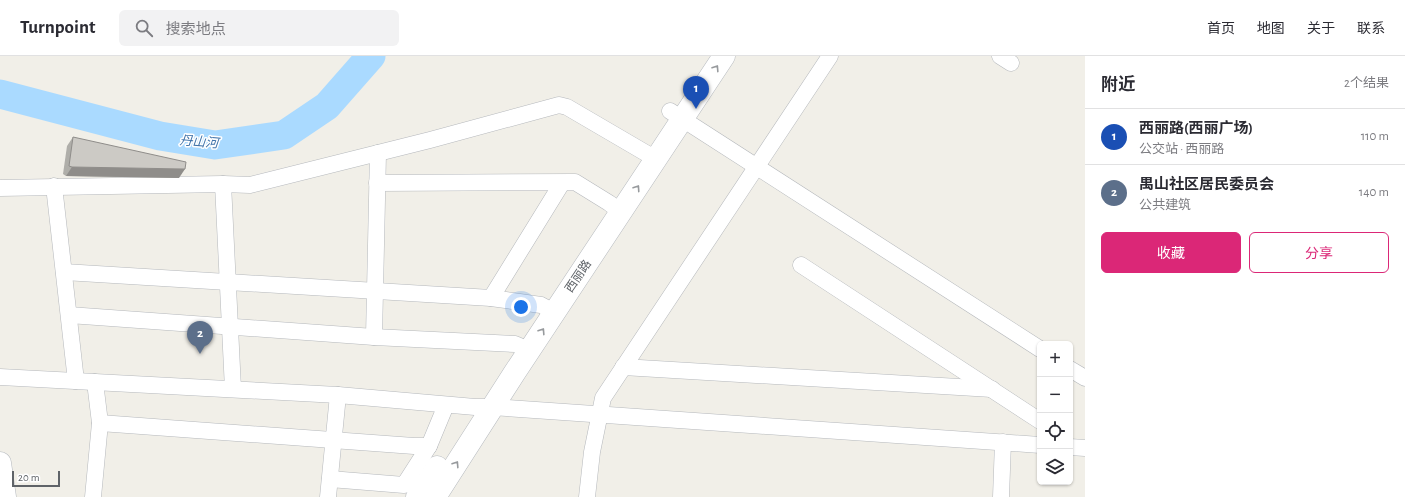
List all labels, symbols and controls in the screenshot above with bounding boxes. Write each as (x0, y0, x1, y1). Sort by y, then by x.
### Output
search box (119, 10, 399, 46)
icon: search (133, 17, 155, 39)
text: Turnpoint (20, 18, 95, 37)
text: 搜索地点 (165, 22, 225, 37)
text: 首页 (1207, 22, 1235, 36)
text: 地图 (1257, 22, 1285, 36)
text: 关于 (1307, 22, 1335, 36)
text: 联系 (1357, 22, 1385, 36)
one-way arrow (711, 65, 719, 72)
pin: 1 (683, 76, 709, 109)
text: 附近 (1101, 76, 1135, 93)
text: 2个结果 (1344, 77, 1389, 90)
text: 西丽路(西丽广场) (1139, 121, 1253, 136)
text: 1 (1112, 130, 1116, 143)
text: 110 m (1361, 130, 1389, 143)
water label: 丹山河 (179, 133, 222, 151)
text: 公交站 · 西丽路 (1139, 143, 1224, 156)
text: 禺山社区居民委员会 (1139, 177, 1274, 192)
one-way arrow (632, 185, 640, 192)
text: 2 (1111, 186, 1117, 199)
text: 140 m (1359, 186, 1389, 199)
text: 公共建筑 (1139, 199, 1191, 212)
button: 收藏 (1101, 232, 1241, 273)
button: 分享 (1249, 232, 1389, 273)
street label: 西丽路 (562, 257, 593, 294)
your location (511, 297, 531, 317)
pin: 2 (187, 321, 213, 354)
one-way arrow (537, 329, 544, 336)
map controls (1037, 341, 1073, 485)
button: + (1037, 341, 1073, 377)
button: − (1037, 377, 1073, 413)
button: locate (1037, 413, 1073, 449)
button: layers (1037, 449, 1073, 485)
one-way arrow (451, 461, 459, 468)
scale bar (12, 469, 60, 488)
text: 20 m (18, 472, 39, 483)

